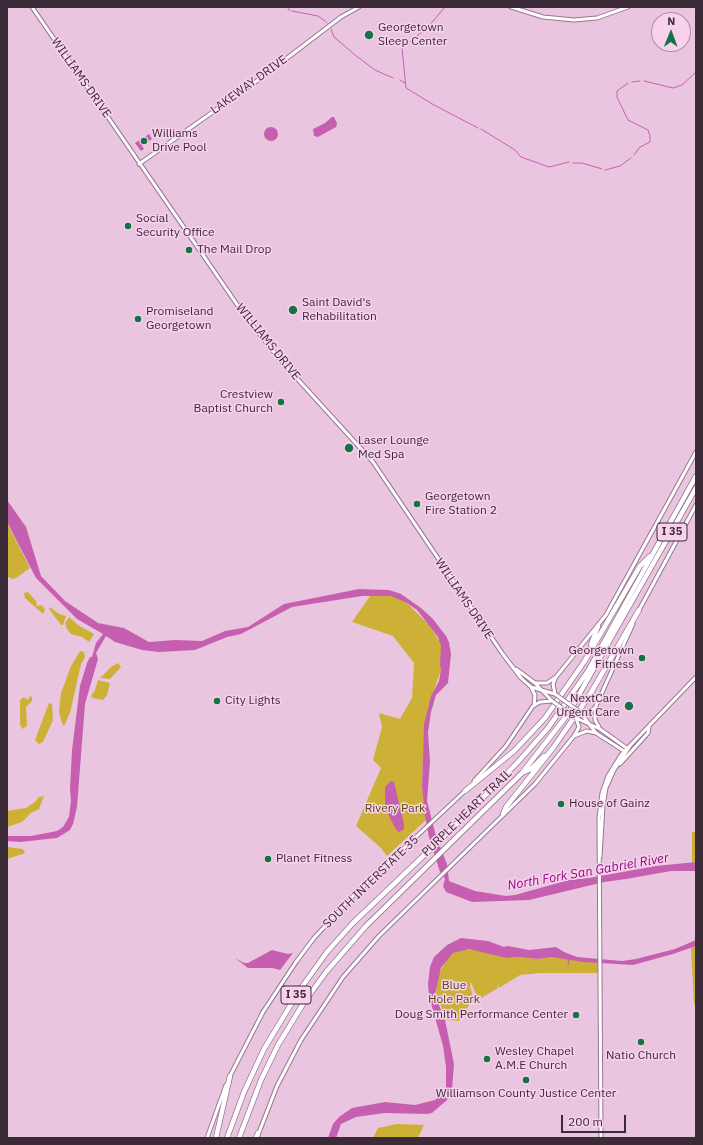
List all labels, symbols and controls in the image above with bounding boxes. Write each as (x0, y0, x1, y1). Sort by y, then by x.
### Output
north arrow (651, 12, 691, 52)
text: N (667, 14, 675, 28)
place label: Georgetown Sleep Center (378, 21, 447, 49)
marker: Georgetown Sleep Center (363, 29, 375, 41)
street label: WILLIAMS DRIVE (48, 35, 114, 121)
street label: LAKEWAY DRIVE (208, 52, 290, 118)
place label: Williams Drive Pool (152, 127, 206, 155)
marker: Williams Drive Pool (139, 136, 149, 146)
place label: Social Security Office (136, 212, 215, 240)
marker: Social Security Office (123, 221, 133, 231)
place label: The Mail Drop (197, 243, 271, 257)
marker: The Mail Drop (184, 245, 194, 255)
place label: Saint David's Rehabilitation (302, 296, 377, 324)
street label: WILLIAMS DRIVE (233, 301, 303, 383)
marker: Saint David's Rehabilitation (287, 304, 299, 316)
place label: Promiseland Georgetown (146, 305, 214, 333)
marker: Promiseland Georgetown (133, 314, 143, 324)
place label: Crestview Baptist Church (194, 388, 273, 416)
marker: Crestview Baptist Church (276, 397, 286, 407)
place label: Laser Lounge Med Spa (358, 434, 429, 462)
marker: Laser Lounge Med Spa (343, 442, 355, 454)
place label: Georgetown Fire Station 2 (425, 490, 497, 518)
marker: Georgetown Fire Station 2 (412, 499, 422, 509)
road number: I 35 (657, 523, 687, 541)
street label: WILLIAMS DRIVE (432, 556, 496, 642)
place label: Georgetown Fitness (569, 644, 634, 672)
marker: Georgetown Fitness (637, 653, 647, 663)
place label: NextCare Urgent Care (556, 692, 620, 720)
place label: City Lights (225, 694, 281, 708)
marker: City Lights (212, 696, 222, 706)
marker: NextCare Urgent Care (623, 700, 635, 712)
street label: PURPLE HEART TRAIL (419, 766, 515, 860)
place label: House of Gainz (569, 797, 650, 811)
marker: House of Gainz (556, 799, 566, 809)
park label: Rivery Park (365, 802, 425, 816)
street label: SOUTH INTERSTATE 35 (320, 833, 422, 931)
water label: North Fork San Gabriel River (506, 850, 670, 894)
place label: Planet Fitness (276, 852, 352, 866)
marker: Planet Fitness (263, 854, 273, 864)
park label: Blue Hole Park (428, 979, 480, 1007)
road number: I 35 (281, 986, 311, 1004)
place label: Doug Smith Performance Center (395, 1008, 568, 1022)
marker: Doug Smith Performance Center (571, 1010, 581, 1020)
marker: Natio Church (636, 1037, 646, 1047)
place label: Wesley Chapel A.M.E Church (495, 1045, 574, 1073)
place label: Natio Church (606, 1049, 676, 1063)
marker: Wesley Chapel A.M.E Church (482, 1054, 492, 1064)
marker: Williamson County Justice Center (521, 1075, 531, 1085)
place label: Williamson County Justice Center (436, 1087, 616, 1101)
scale bar (563, 1107, 628, 1133)
text: 200 m (568, 1114, 603, 1129)

